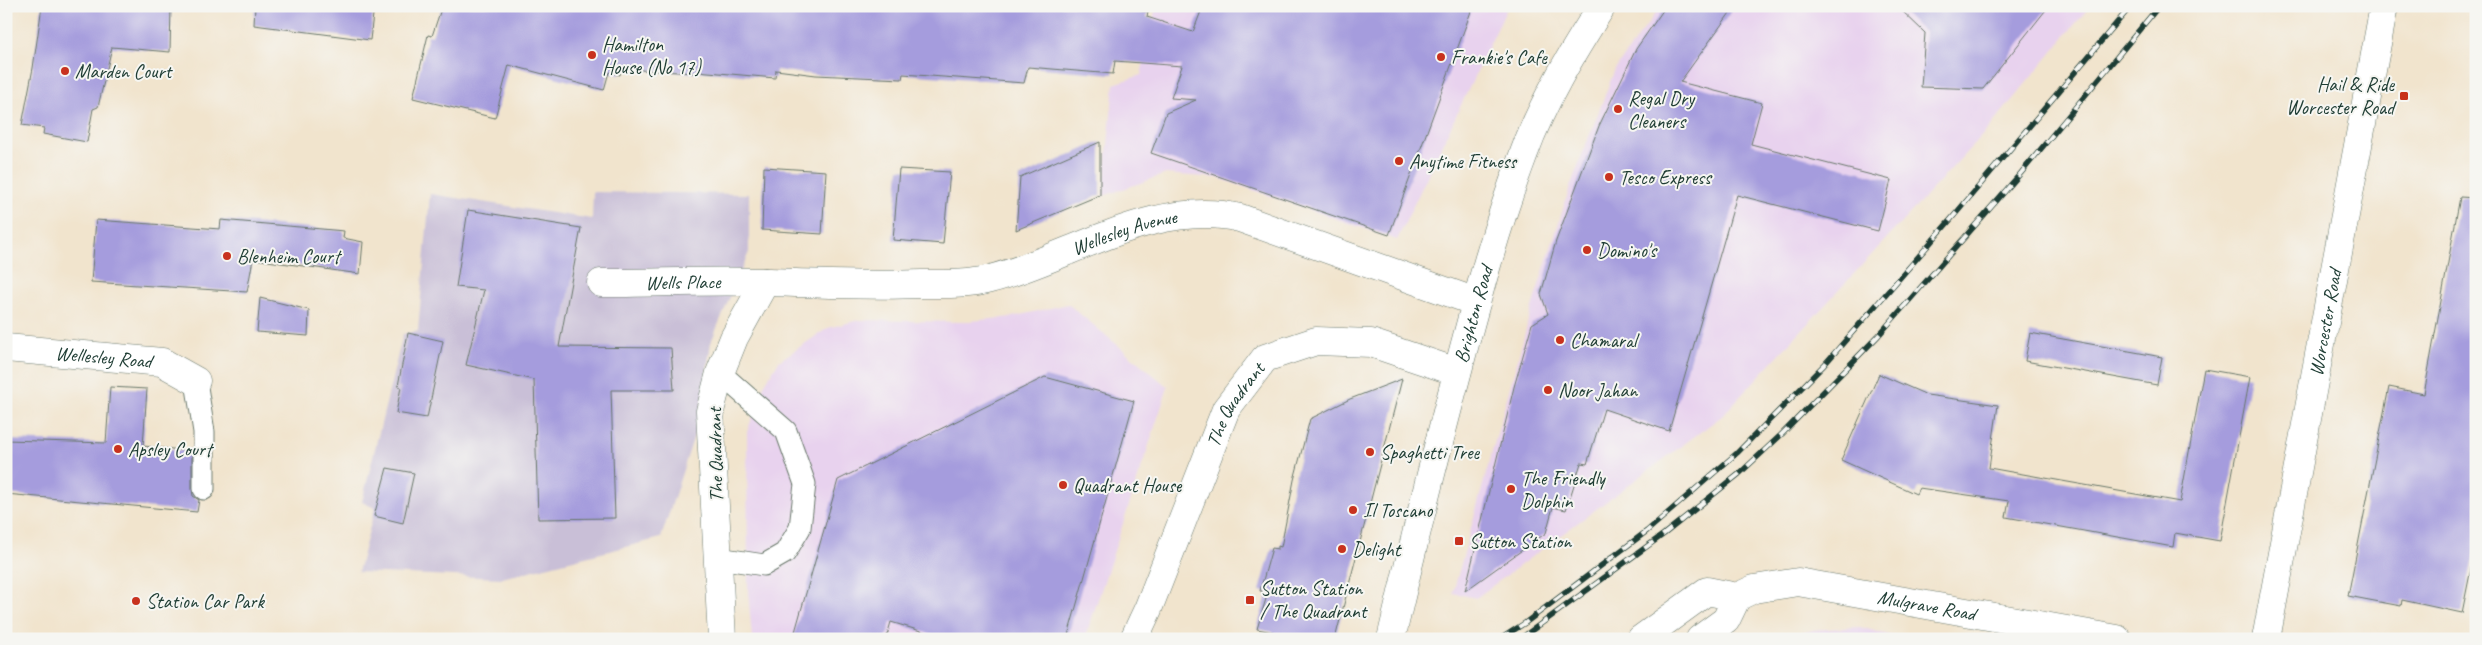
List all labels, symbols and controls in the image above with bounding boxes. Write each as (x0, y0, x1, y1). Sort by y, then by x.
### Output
place label: Hamilton House (No 17) (602, 32, 702, 80)
place label: Frankie's Cafe (1451, 45, 1548, 70)
marker: Hamilton House (No 17) (586, 49, 598, 61)
marker: Frankie's Cafe (1435, 51, 1447, 63)
place label: Marden Court (75, 59, 174, 84)
marker: Marden Court (59, 65, 71, 77)
place label: Hail & Ride Worcester Road (2286, 72, 2397, 120)
place label: Regal Dry Cleaners (1628, 86, 1696, 134)
marker: Hail & Ride Worcester Road (2398, 90, 2410, 102)
marker: Regal Dry Cleaners (1612, 103, 1624, 115)
place label: Anytime Fitness (1409, 149, 1518, 174)
marker: Anytime Fitness (1393, 155, 1405, 167)
place label: Tesco Express (1619, 165, 1713, 190)
marker: Tesco Express (1603, 171, 1615, 183)
street label: Wellesley Avenue (1068, 204, 1180, 261)
place label: Domino's (1597, 238, 1658, 263)
place label: Blenheim Court (237, 244, 343, 269)
marker: Domino's (1581, 244, 1593, 256)
marker: Blenheim Court (221, 250, 233, 262)
street label: Brighton Road (1448, 260, 1500, 366)
street label: Worcester Road (2303, 264, 2348, 378)
street label: Wells Place (645, 269, 722, 296)
place label: Chamaral (1570, 328, 1640, 353)
marker: Chamaral (1554, 334, 1566, 346)
street label: Wellesley Road (54, 340, 156, 374)
street label: The Quadrant (1201, 356, 1272, 450)
place label: Noor Jahan (1558, 378, 1638, 403)
marker: Noor Jahan (1542, 384, 1554, 396)
street label: The Quadrant (702, 405, 729, 503)
place label: Apsley Court (128, 437, 215, 462)
place label: Spaghetti Tree (1380, 440, 1480, 465)
marker: Apsley Court (112, 443, 124, 455)
marker: Spaghetti Tree (1364, 446, 1376, 458)
place label: The Friendly Dolphin (1521, 466, 1607, 514)
place label: Quadrant House (1073, 473, 1183, 498)
marker: Quadrant House (1057, 479, 1069, 491)
marker: The Friendly Dolphin (1505, 483, 1517, 495)
place label: Il Toscano (1363, 498, 1433, 523)
marker: Il Toscano (1347, 504, 1359, 516)
place label: Sutton Station (1469, 529, 1572, 554)
marker: Sutton Station (1453, 535, 1465, 547)
place label: Delight (1352, 537, 1403, 562)
marker: Delight (1336, 543, 1348, 555)
place label: Sutton Station / The Quadrant (1260, 576, 1369, 624)
street label: Mulgrave Road (1875, 584, 1980, 627)
place label: Station Car Park (146, 589, 265, 614)
marker: Sutton Station / The Quadrant (1244, 594, 1256, 606)
marker: Station Car Park (130, 595, 142, 607)

